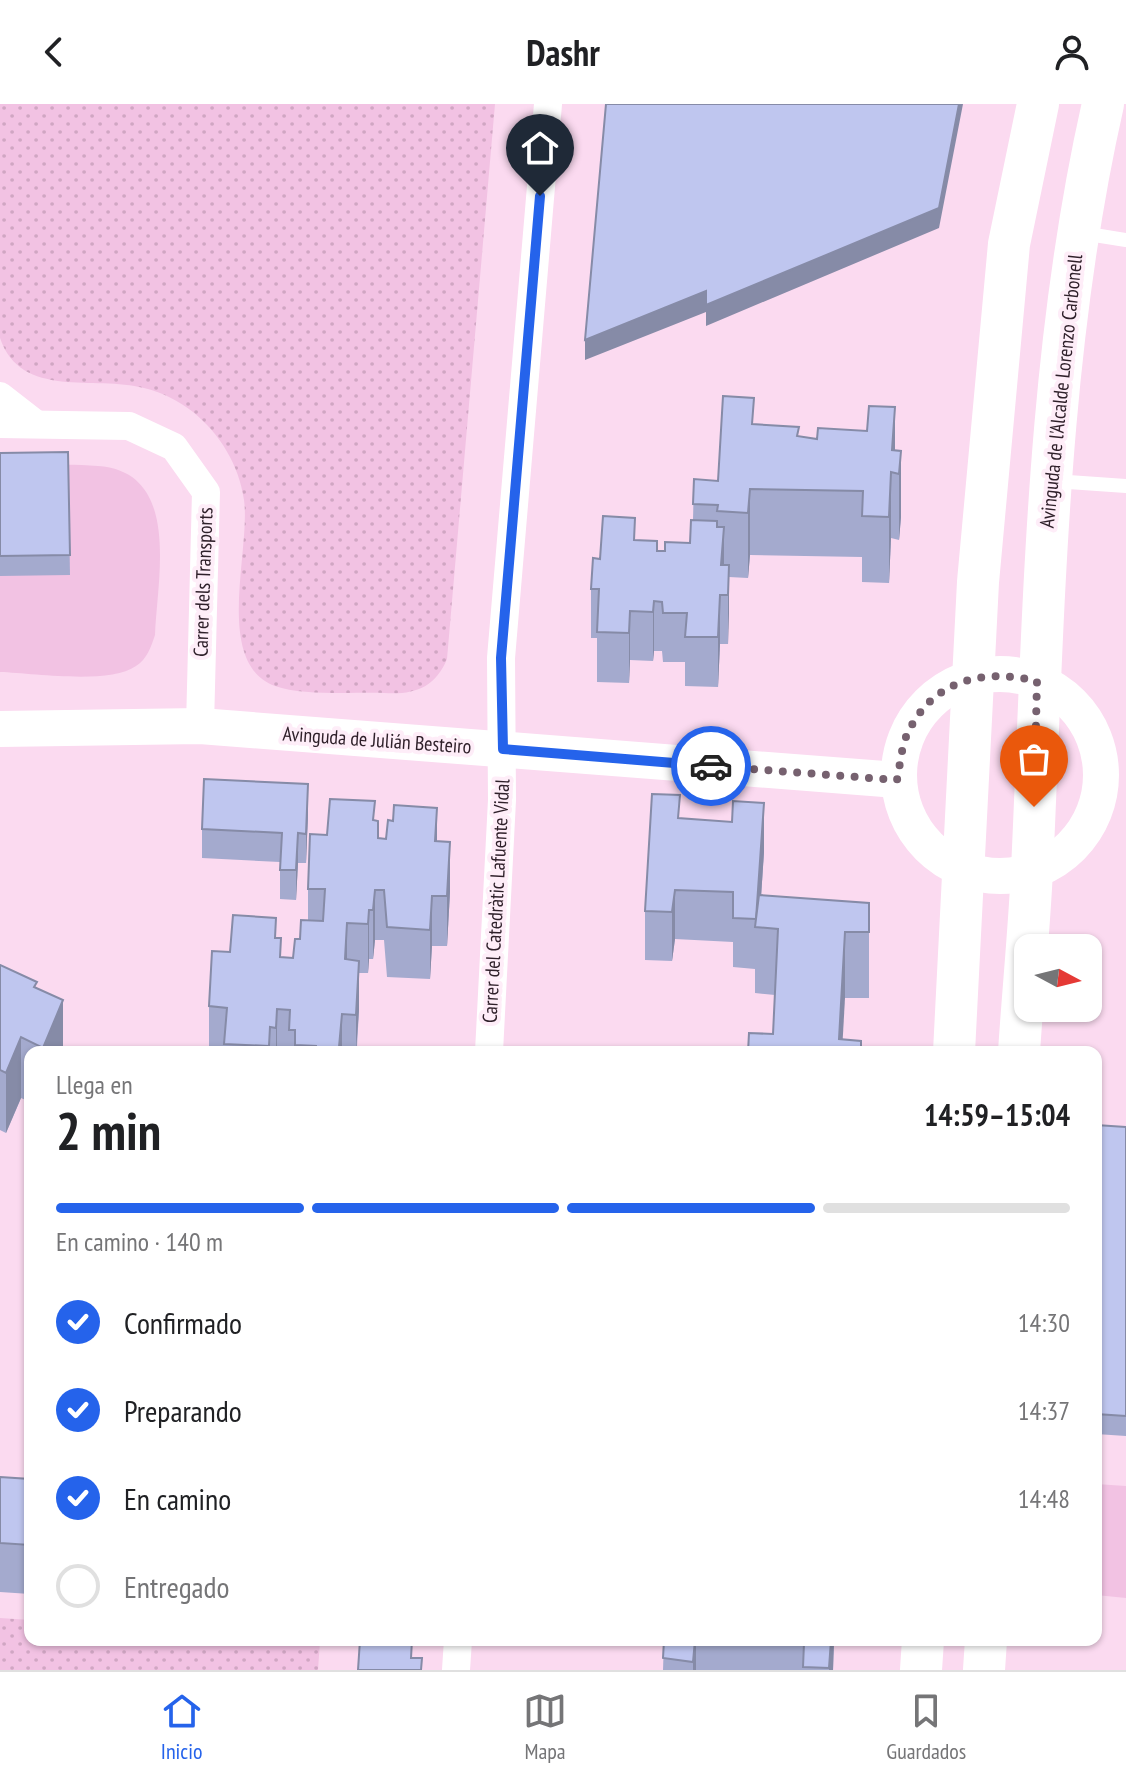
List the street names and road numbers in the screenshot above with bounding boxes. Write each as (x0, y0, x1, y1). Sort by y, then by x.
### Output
street label: Avinguda de l'Alcalde Lorenzo Carbonell (1034, 253, 1088, 529)
street label: Carrer dels Transports (187, 506, 219, 657)
street label: Avinguda de Julián Besteiro (282, 720, 472, 760)
street label: Carrer del Catedràtic Lafuente Vidal (477, 778, 515, 1024)

